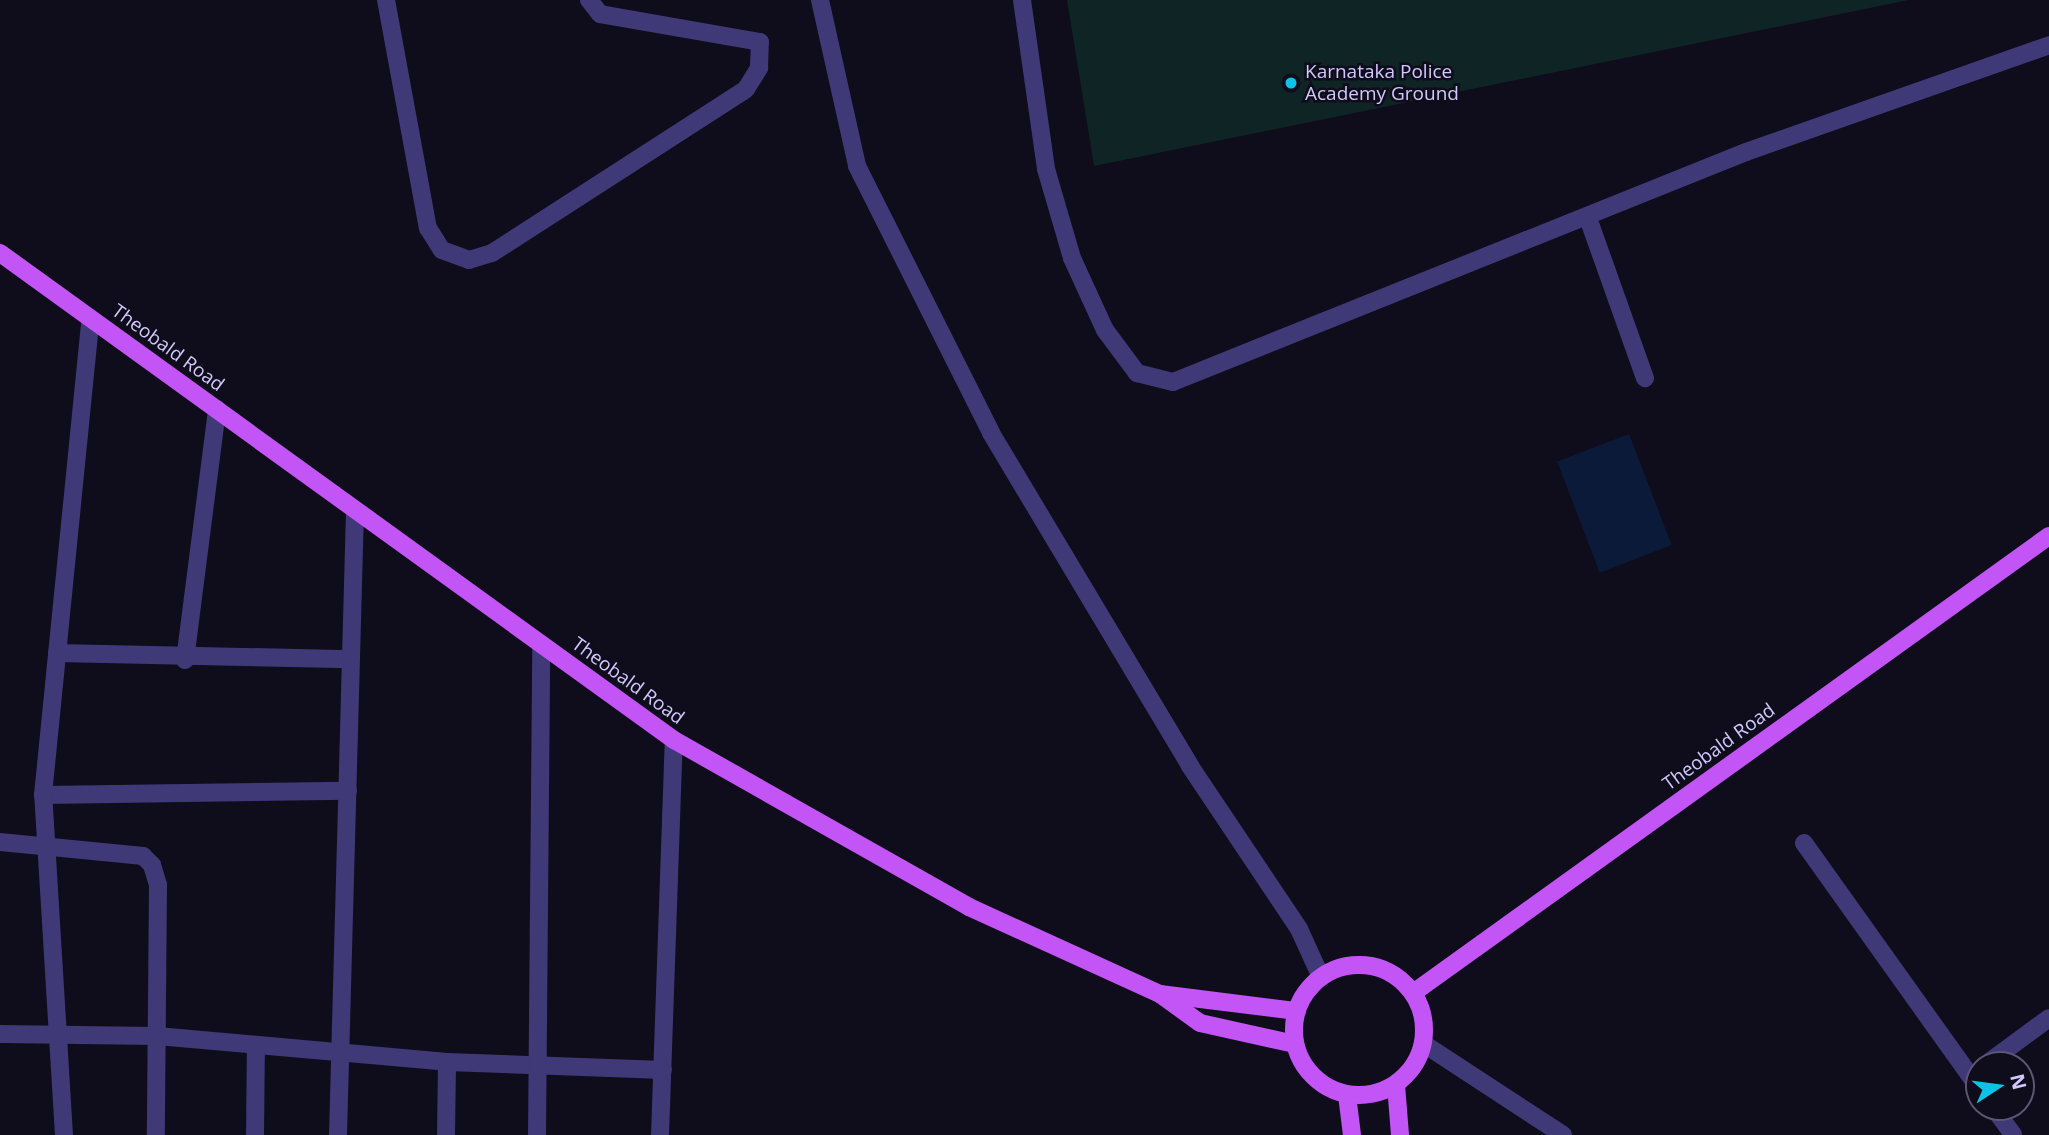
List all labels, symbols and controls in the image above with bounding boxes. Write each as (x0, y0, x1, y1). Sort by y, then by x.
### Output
place label: Karnataka Police Academy Ground (1305, 61, 1459, 105)
marker: Karnataka Police Academy Ground (1283, 75, 1299, 91)
street label: Theobald Road (107, 300, 229, 396)
street label: Theobald Road (567, 633, 689, 729)
street label: Theobald Road (1658, 699, 1780, 795)
north arrow (1965, 1051, 2035, 1121)
text: N (2004, 1071, 2033, 1092)

